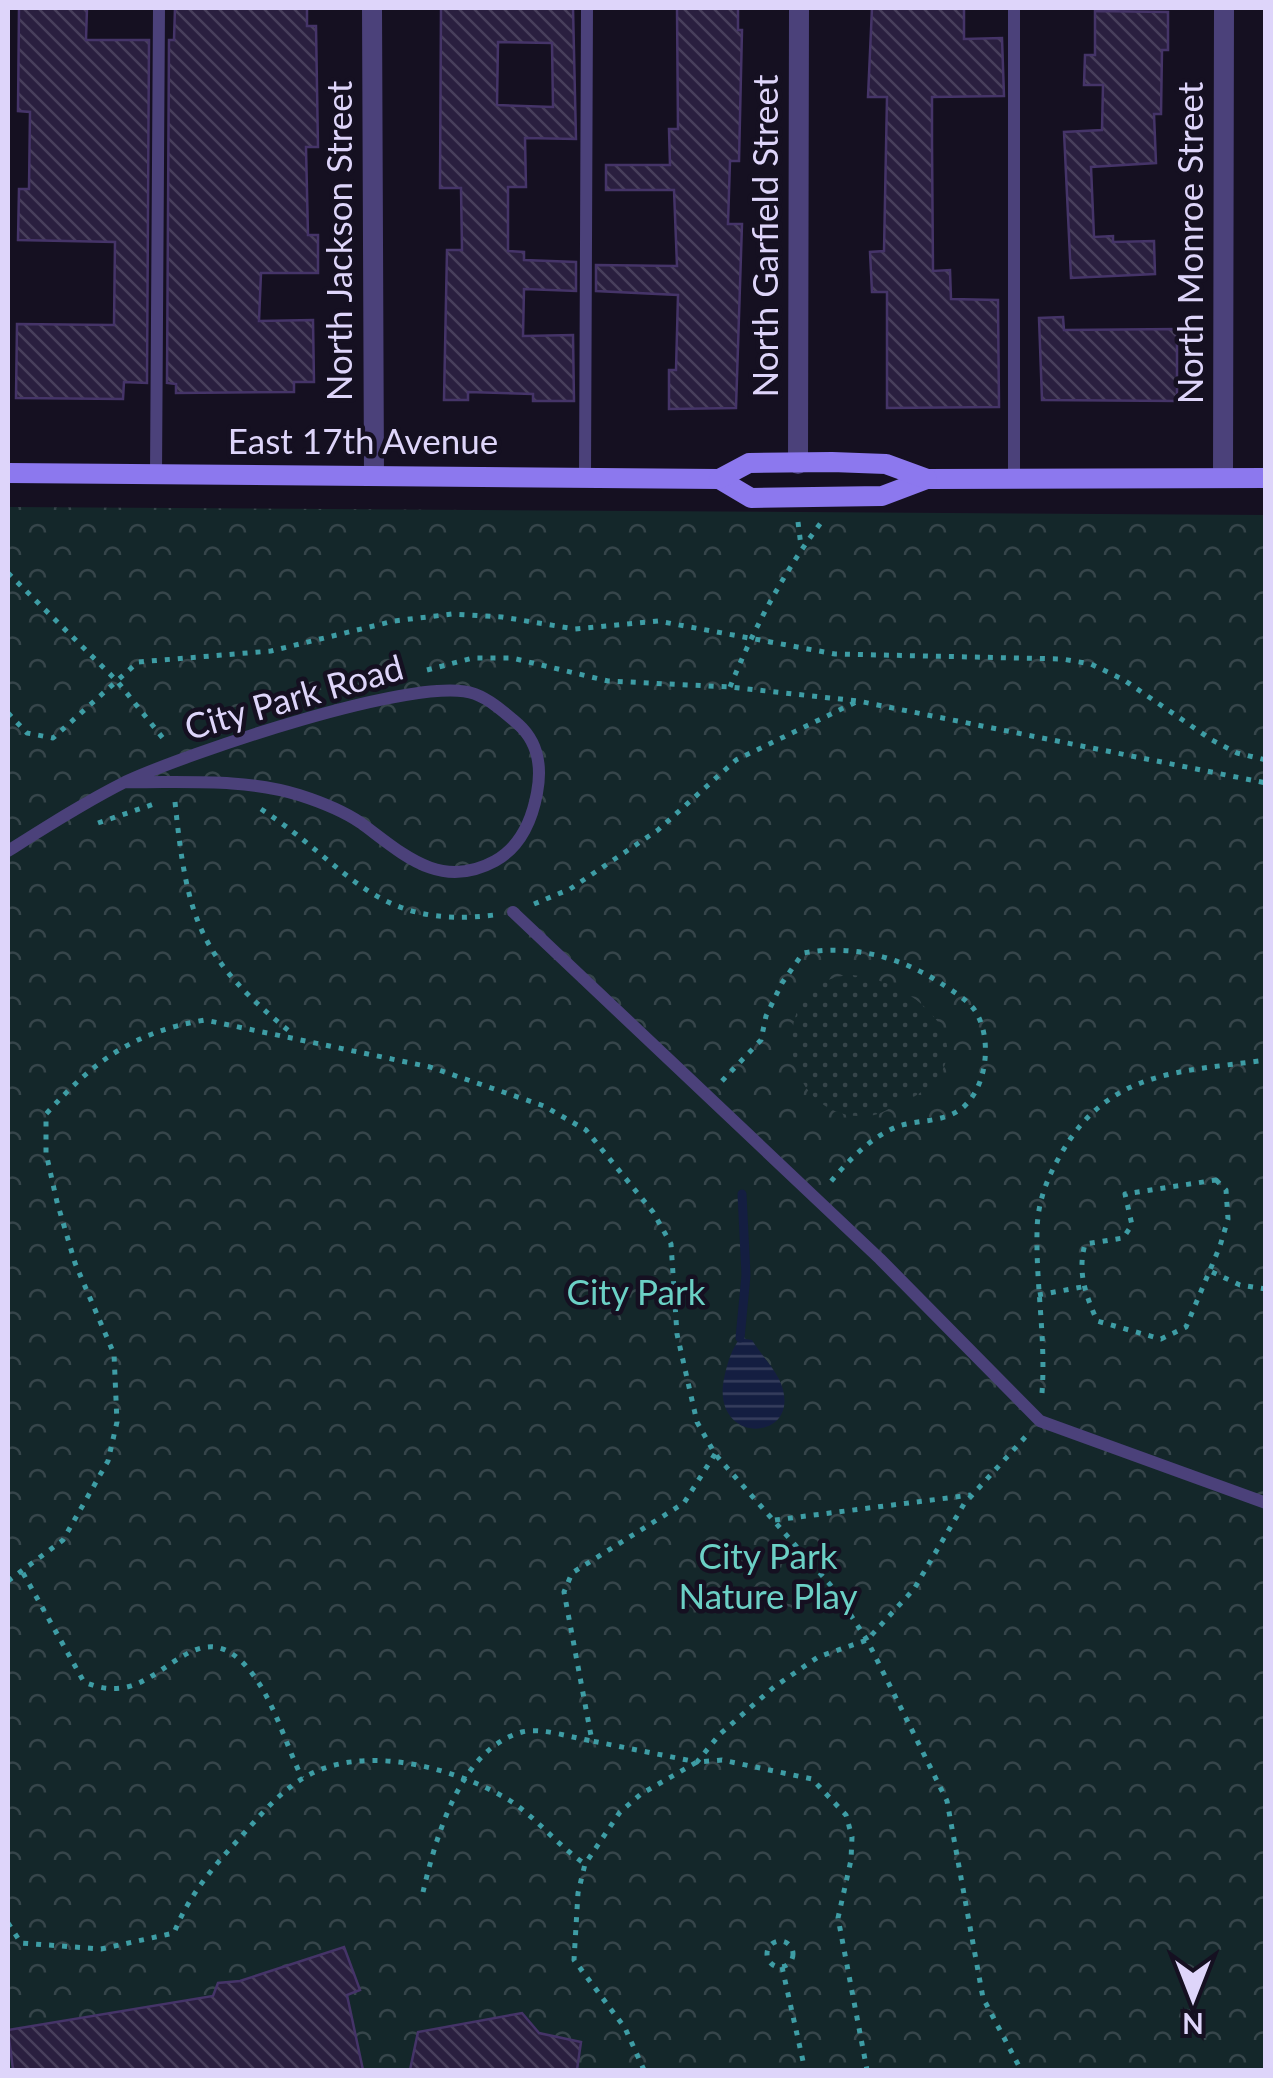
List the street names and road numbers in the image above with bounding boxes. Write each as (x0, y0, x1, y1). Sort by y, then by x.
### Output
street label: North Garfield Street (743, 74, 785, 397)
street label: North Jackson Street (317, 80, 359, 401)
street label: North Monroe Street (1168, 81, 1210, 404)
street label: East 17th Avenue (228, 419, 498, 461)
street label: City Park Road (179, 645, 408, 747)

